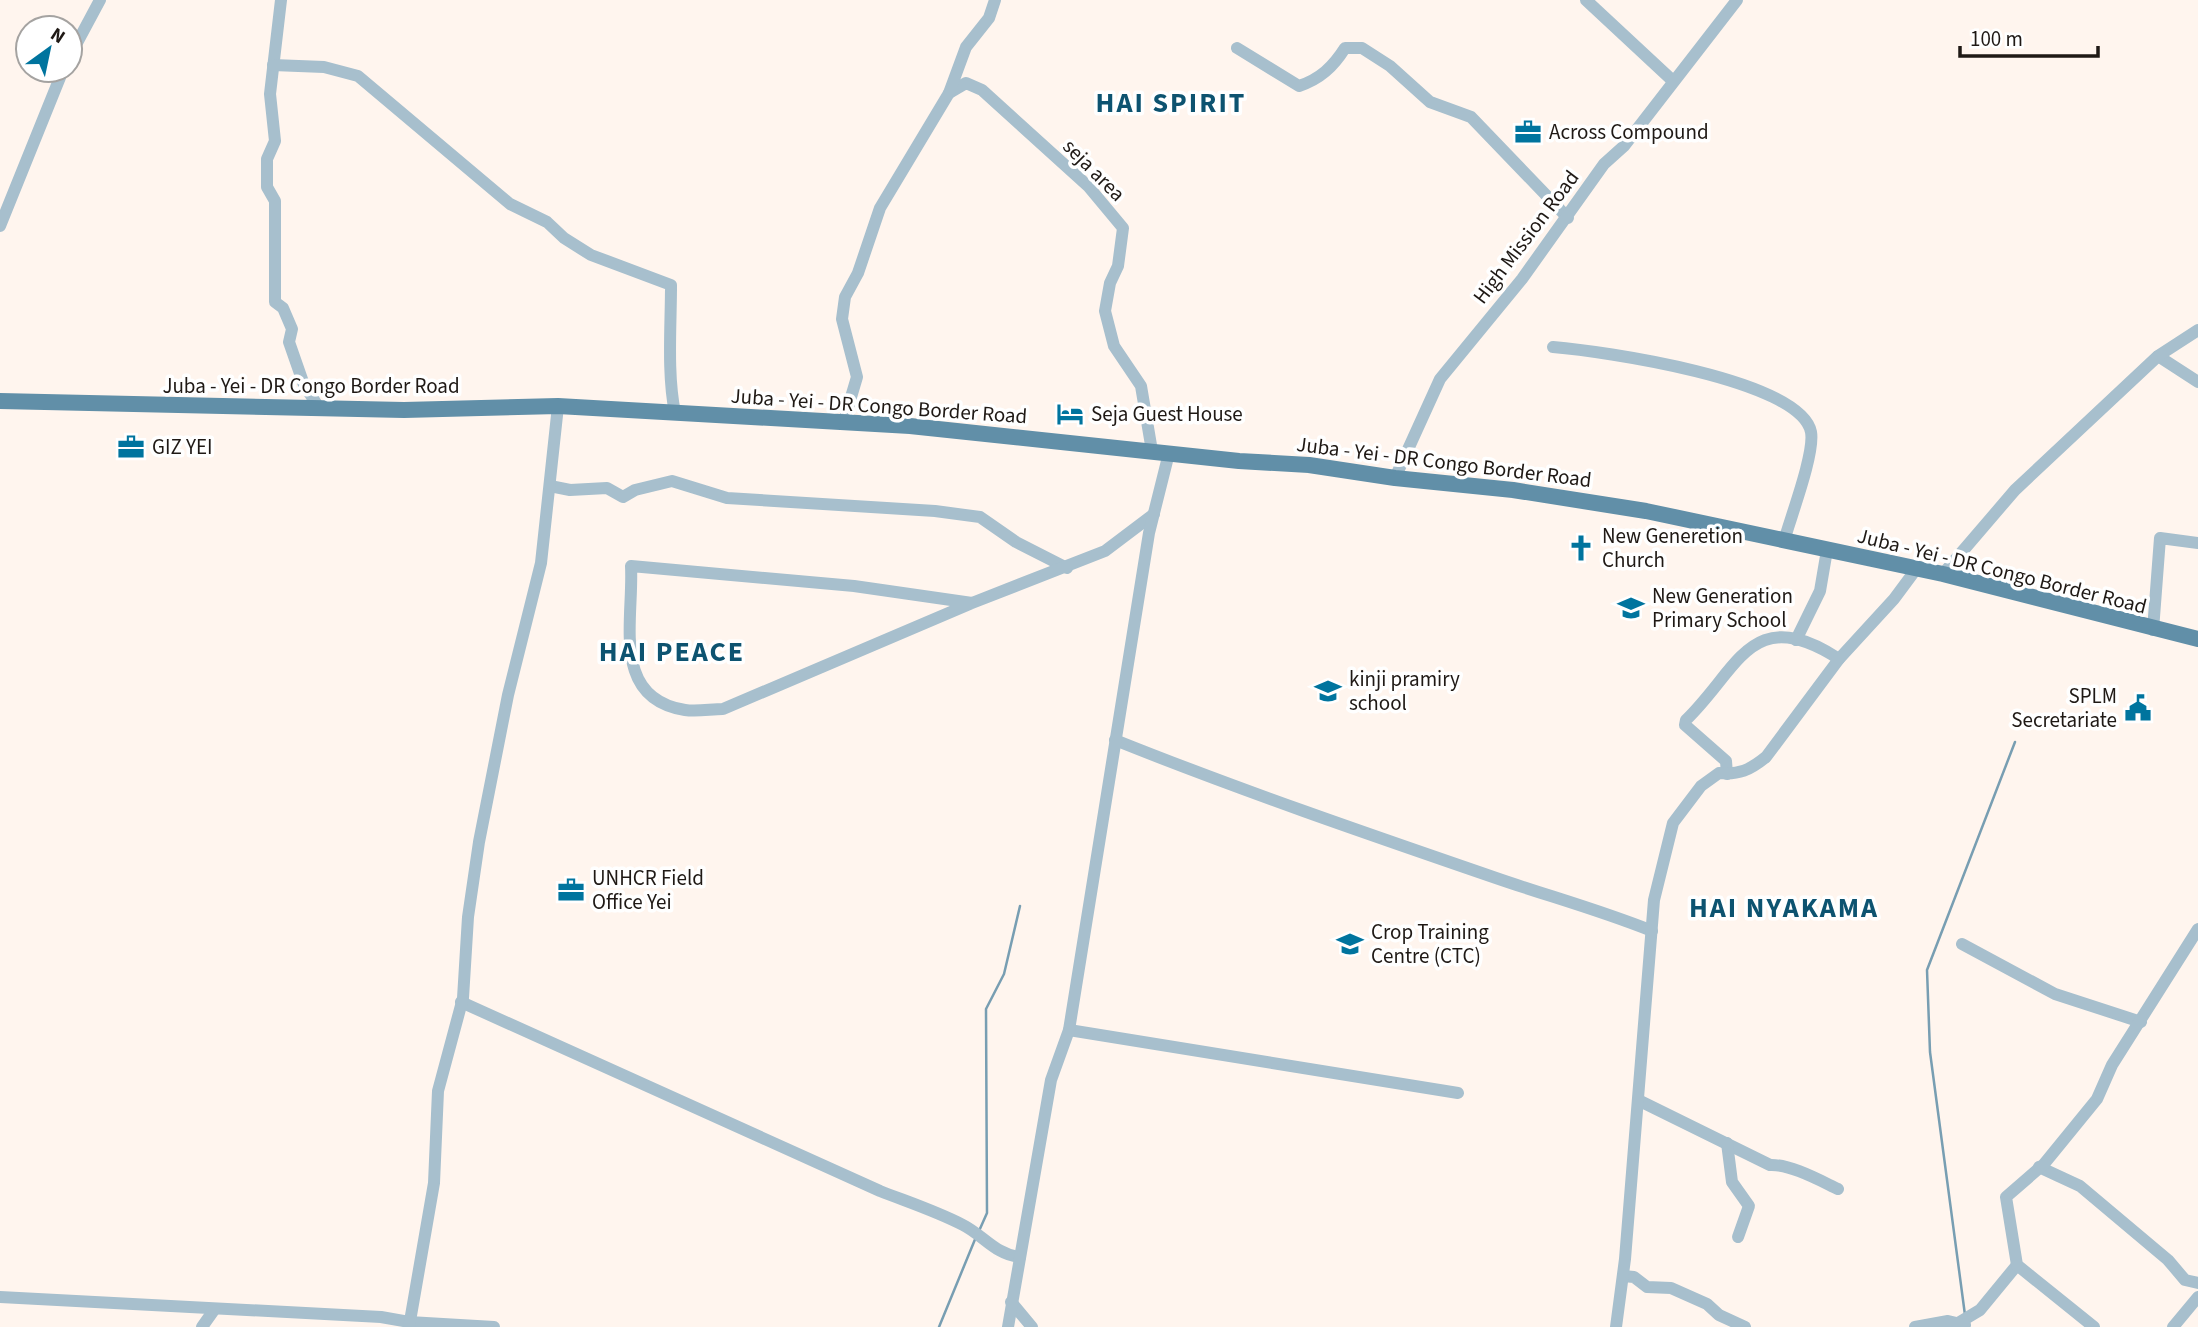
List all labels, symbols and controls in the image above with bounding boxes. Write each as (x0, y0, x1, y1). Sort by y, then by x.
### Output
north arrow (14, 14, 84, 84)
scale bar (1960, 14, 2098, 58)
text: N (45, 21, 70, 51)
text: 100 m (1970, 24, 2023, 54)
district label: HAI SPIRIT (1096, 83, 1246, 123)
office icon: Across Compound (1513, 117, 1543, 147)
place label: Across Compound (1549, 117, 1709, 147)
street label: seja area (1056, 132, 1132, 208)
street label: High Mission Road (1466, 164, 1586, 310)
street label: Juba - Yei - DR Congo Border Road (162, 371, 460, 401)
street label: Juba - Yei - DR Congo Border Road (730, 381, 1028, 431)
hotel icon: Seja Guest House (1055, 399, 1085, 429)
place label: Seja Guest House (1091, 399, 1243, 429)
street label: Juba - Yei - DR Congo Border Road (1295, 429, 1593, 495)
office icon: GIZ YEI (116, 432, 146, 462)
place label: GIZ YEI (152, 432, 213, 462)
street label: Juba - Yei - DR Congo Border Road (1854, 520, 2150, 622)
place label: New Generetion Church (1602, 521, 1743, 575)
church icon: New Generetion Church (1566, 533, 1596, 563)
place label: New Generation Primary School (1652, 581, 1793, 635)
school or university icon: New Generation Primary School (1616, 593, 1646, 623)
district label: HAI PEACE (599, 632, 745, 672)
place label: kinji pramiry school (1349, 664, 1460, 718)
school or university icon: kinji pramiry school (1313, 676, 1343, 706)
place label: SPLM Secretariate (2011, 681, 2117, 735)
public building icon: SPLM Secretariate (2123, 693, 2153, 723)
place label: UNHCR Field Office Yei (592, 863, 704, 917)
office icon: UNHCR Field Office Yei (556, 875, 586, 905)
district label: HAI NYAKAMA (1689, 888, 1879, 928)
place label: Crop Training Centre (CTC) (1371, 917, 1489, 971)
school or university icon: Crop Training Centre (CTC) (1335, 929, 1365, 959)

